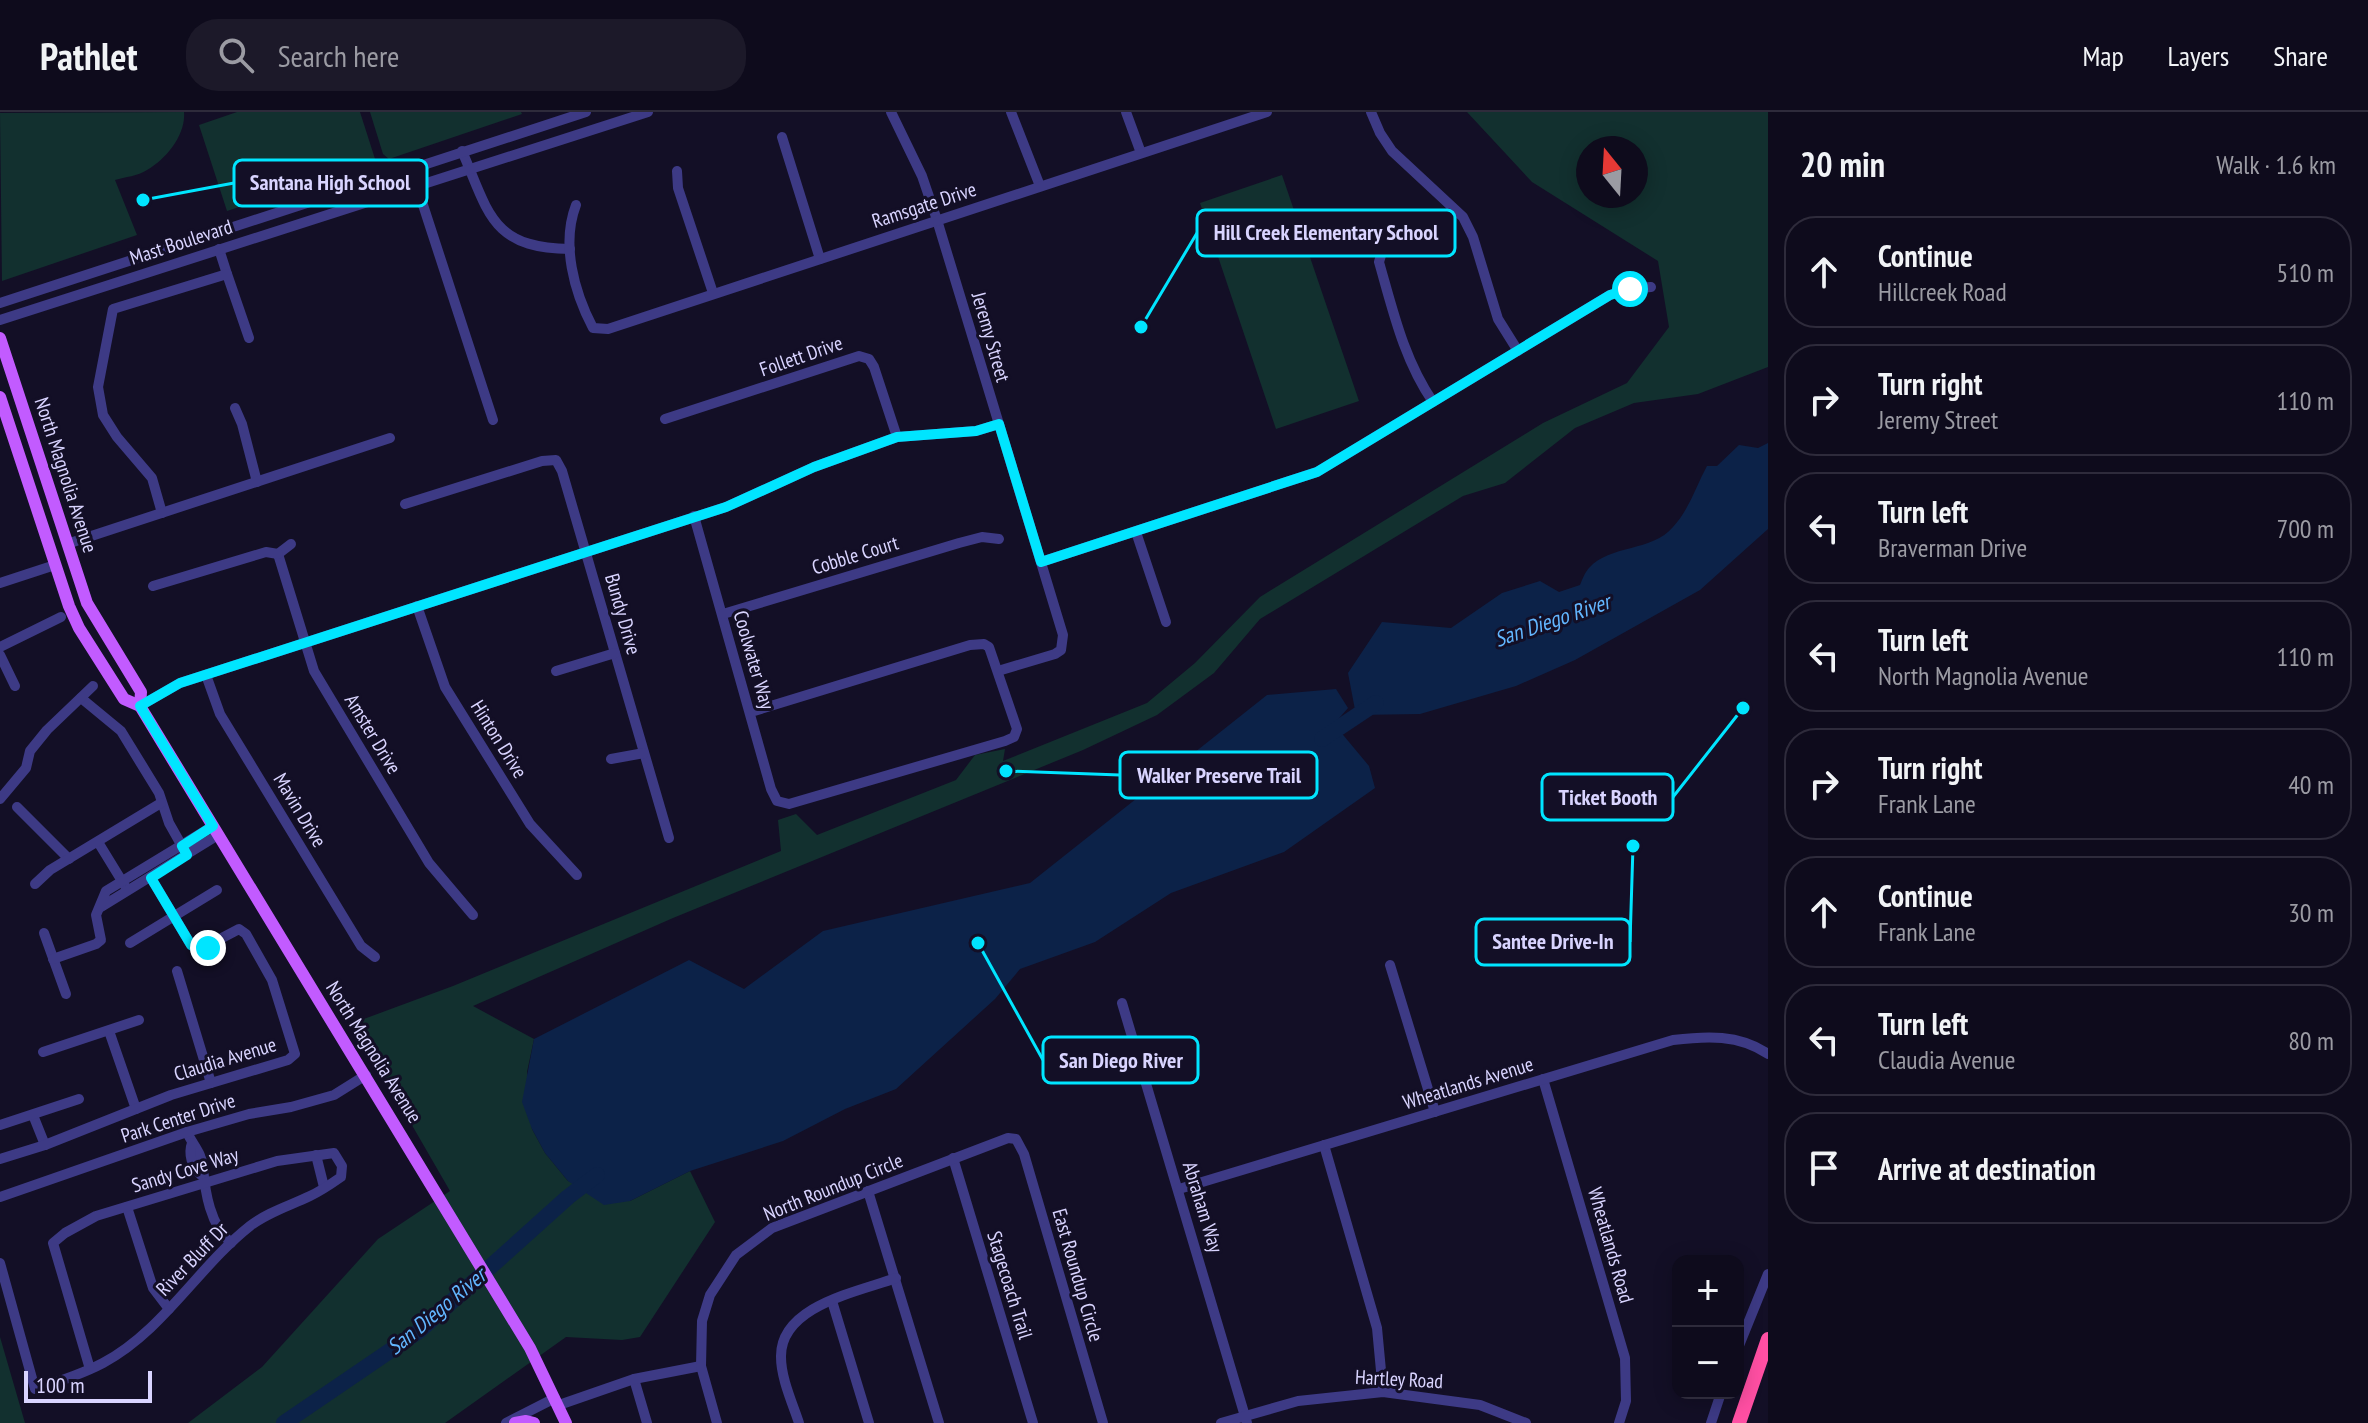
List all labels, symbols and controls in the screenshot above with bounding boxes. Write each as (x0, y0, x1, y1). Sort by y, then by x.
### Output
search box (186, 19, 746, 91)
text: Pathlet (40, 31, 138, 80)
icon: search (214, 33, 258, 77)
text: Search here (278, 36, 400, 75)
text: Map (2082, 37, 2124, 74)
text: Layers (2168, 37, 2229, 74)
text: Share (2273, 37, 2328, 74)
north arrow (1576, 136, 1648, 208)
text: 20 min (1800, 142, 1885, 186)
text: Walk · 1.6 km (2216, 148, 2336, 181)
callout: Santana High School (234, 160, 427, 206)
text: Santana High School (250, 168, 411, 196)
street label: Ramsgate Drive (869, 176, 979, 234)
callout: Hill Creek Elementary School (1197, 210, 1455, 256)
street label: Mast Boulevard (126, 213, 236, 271)
text: Hill Creek Elementary School (1214, 218, 1439, 246)
text: Continue (1878, 236, 1973, 275)
icon: ahead (1802, 250, 1846, 294)
text: 510 m (2276, 256, 2334, 289)
route start (1612, 271, 1648, 307)
text: Hillcreek Road (1878, 275, 2007, 308)
street label: Jeremy Street (965, 288, 1016, 385)
street label: Follett Drive (756, 330, 846, 382)
text: Turn right (1878, 364, 1982, 403)
icon: right (1802, 378, 1846, 422)
text: 110 m (2276, 384, 2334, 417)
street label: North Magnolia Avenue (29, 394, 103, 556)
text: Jeremy Street (1878, 403, 1998, 436)
text: Turn left (1878, 492, 1968, 531)
icon: left (1802, 506, 1846, 550)
text: 700 m (2276, 512, 2334, 545)
street label: Cobble Court (809, 529, 902, 580)
text: Braverman Drive (1878, 531, 2027, 564)
street label: Bundy Drive (599, 570, 647, 658)
water label: San Diego River (1491, 586, 1616, 653)
street label: Coolwater Way (727, 608, 781, 713)
text: Turn left (1878, 620, 1968, 659)
icon: left (1802, 634, 1846, 678)
text: 110 m (2276, 640, 2334, 673)
text: North Magnolia Avenue (1878, 659, 2089, 692)
street label: Amster Drive (339, 689, 407, 779)
street label: Hinton Drive (465, 695, 533, 783)
text: Turn right (1878, 748, 1982, 787)
callout: Walker Preserve Trail (1120, 752, 1317, 798)
text: Walker Preserve Trail (1136, 761, 1302, 789)
icon: right (1802, 762, 1846, 806)
street label: Mavin Drive (268, 768, 332, 852)
text: 40 m (2288, 768, 2334, 801)
callout: Ticket Booth (1542, 774, 1673, 820)
text: Ticket Booth (1559, 783, 1658, 811)
text: Frank Lane (1878, 787, 1976, 820)
text: Continue (1878, 876, 1973, 915)
icon: ahead (1802, 890, 1846, 934)
text: 30 m (2288, 896, 2334, 929)
text: Frank Lane (1878, 915, 1976, 948)
callout: Santee Drive-In (1476, 919, 1630, 965)
text: Santee Drive-In (1492, 927, 1614, 955)
route end (190, 930, 226, 966)
street label: North Magnolia Avenue (320, 976, 428, 1128)
text: Turn left (1878, 1004, 1968, 1043)
icon: left (1802, 1018, 1846, 1062)
text: 80 m (2288, 1024, 2334, 1057)
street label: Claudia Avenue (171, 1031, 279, 1087)
callout: San Diego River (1043, 1037, 1198, 1083)
text: Claudia Avenue (1878, 1043, 2016, 1076)
text: San Diego River (1059, 1046, 1183, 1074)
street label: Wheatlands Avenue (1400, 1051, 1536, 1115)
street label: Park Center Drive (117, 1087, 239, 1149)
street label: Sandy Cove Way (128, 1141, 242, 1199)
icon: arrive (1802, 1146, 1846, 1190)
street label: North Roundup Circle (759, 1147, 907, 1227)
text: Arrive at destination (1878, 1149, 2096, 1188)
street label: Abraham Way (1177, 1158, 1229, 1256)
street label: Wheatlands Road (1582, 1184, 1640, 1306)
street label: East Roundup Circle (1047, 1205, 1109, 1345)
street label: River Bluff Dr (150, 1216, 234, 1301)
street label: Stagecoach Trail (981, 1228, 1039, 1342)
map controls (1672, 1255, 1744, 1399)
button: + (1672, 1255, 1744, 1327)
water label: San Diego River (381, 1260, 493, 1360)
button: − (1672, 1327, 1744, 1399)
street label: Hartley Road (1354, 1364, 1444, 1394)
scale bar (24, 1367, 152, 1403)
text: 100 m (36, 1371, 85, 1399)

